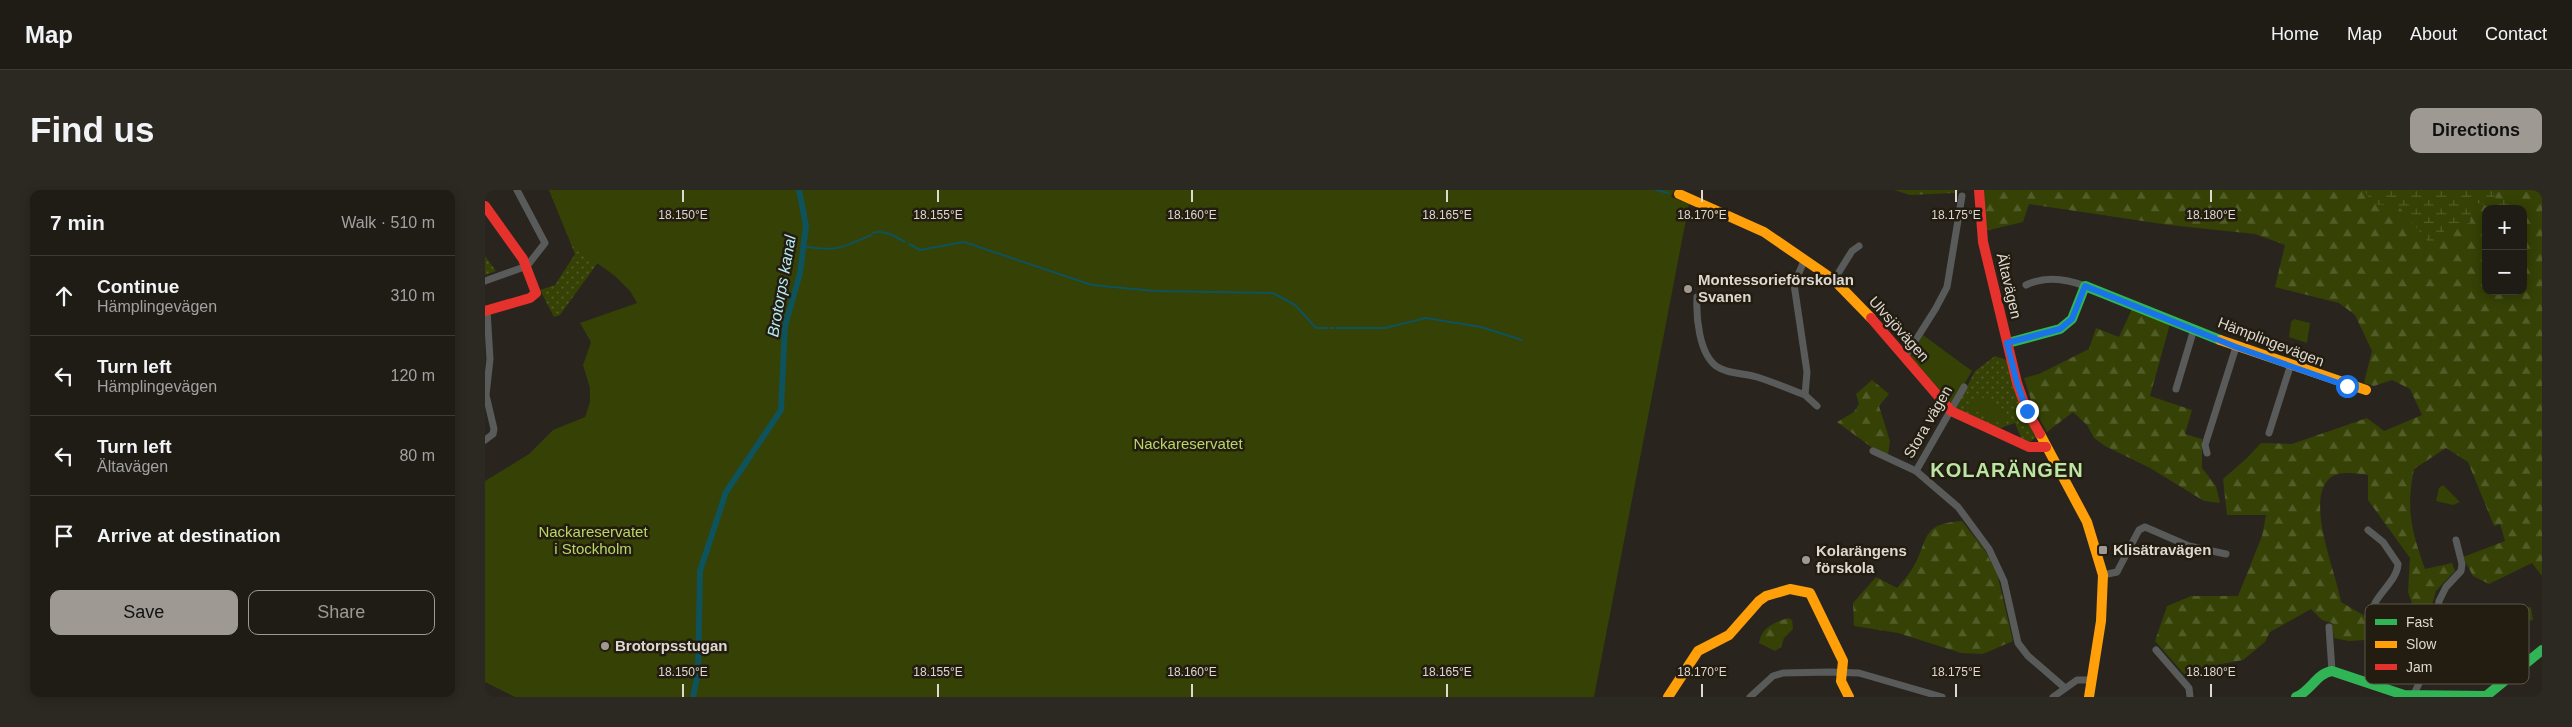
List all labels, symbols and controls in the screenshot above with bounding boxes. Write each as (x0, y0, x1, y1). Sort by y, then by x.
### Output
text: Map (25, 21, 73, 48)
text: Home (2271, 24, 2319, 44)
text: Map (2347, 24, 2382, 44)
text: About (2410, 24, 2457, 44)
text: Contact (2485, 24, 2547, 44)
button: Directions (2410, 108, 2542, 153)
text: Find us (30, 110, 154, 149)
map controls (2482, 205, 2527, 295)
button: + (2482, 205, 2527, 250)
text: 18.150°E (658, 208, 708, 222)
text: 18.155°E (913, 208, 963, 222)
text: 18.160°E (1167, 208, 1217, 222)
text: 18.165°E (1422, 208, 1472, 222)
text: 18.170°E (1677, 208, 1727, 222)
text: 18.175°E (1931, 208, 1981, 222)
text: 18.180°E (2186, 208, 2236, 222)
text: 7 min (50, 211, 105, 234)
text: Walk · 510 m (341, 214, 435, 231)
water label: Brotorps kanal (764, 233, 799, 338)
button: − (2482, 250, 2527, 295)
street label: Ältavägen (1994, 251, 2025, 320)
place label: Montessorieförskolan Svanen (1698, 271, 1854, 305)
text: Continue (97, 276, 179, 297)
icon: ahead (50, 282, 78, 310)
marker: Montessorieförskolan Svanen (1682, 283, 1694, 295)
text: 310 m (391, 287, 435, 304)
street label: Ulvsjövägen (1866, 293, 1933, 365)
text: Hämplingevägen (97, 298, 217, 315)
street label: Hämplingevägen (2216, 313, 2327, 370)
text: Turn left (97, 356, 172, 377)
icon: left (50, 362, 78, 390)
text: 120 m (391, 367, 435, 384)
route start (2336, 375, 2359, 398)
text: Hämplingevägen (97, 378, 217, 395)
street label: Stora vägen (1900, 382, 1955, 461)
route end (2016, 400, 2039, 423)
park label: Nackareservatet (1133, 435, 1243, 452)
text: Turn left (97, 436, 172, 457)
icon: left (50, 442, 78, 470)
text: 80 m (399, 447, 435, 464)
text: Ältavägen (97, 458, 168, 475)
district label: KOLARÄNGEN (1930, 459, 2084, 481)
icon: arrive (50, 522, 78, 550)
park label: Nackareservatet i Stockholm (538, 523, 648, 557)
text: Arrive at destination (97, 525, 281, 546)
place label: Klisätravägen (2113, 541, 2211, 558)
place label: Kolarängens förskola (1816, 542, 1907, 576)
marker: Klisätravägen (2097, 544, 2109, 556)
marker: Kolarängens förskola (1800, 554, 1812, 566)
button: Save (50, 590, 238, 635)
button: Share (248, 590, 435, 635)
legend (2365, 604, 2529, 684)
text: Fast (2406, 614, 2433, 630)
text: Slow (2406, 636, 2437, 652)
place label: Brotorpsstugan (615, 637, 728, 654)
marker: Brotorpsstugan (599, 640, 611, 652)
text: Jam (2406, 659, 2432, 675)
text: 18.150°E (658, 665, 708, 679)
text: 18.155°E (913, 665, 963, 679)
text: 18.160°E (1167, 665, 1217, 679)
text: 18.165°E (1422, 665, 1472, 679)
text: 18.170°E (1677, 665, 1727, 679)
text: 18.175°E (1931, 665, 1981, 679)
text: 18.180°E (2186, 665, 2236, 679)

